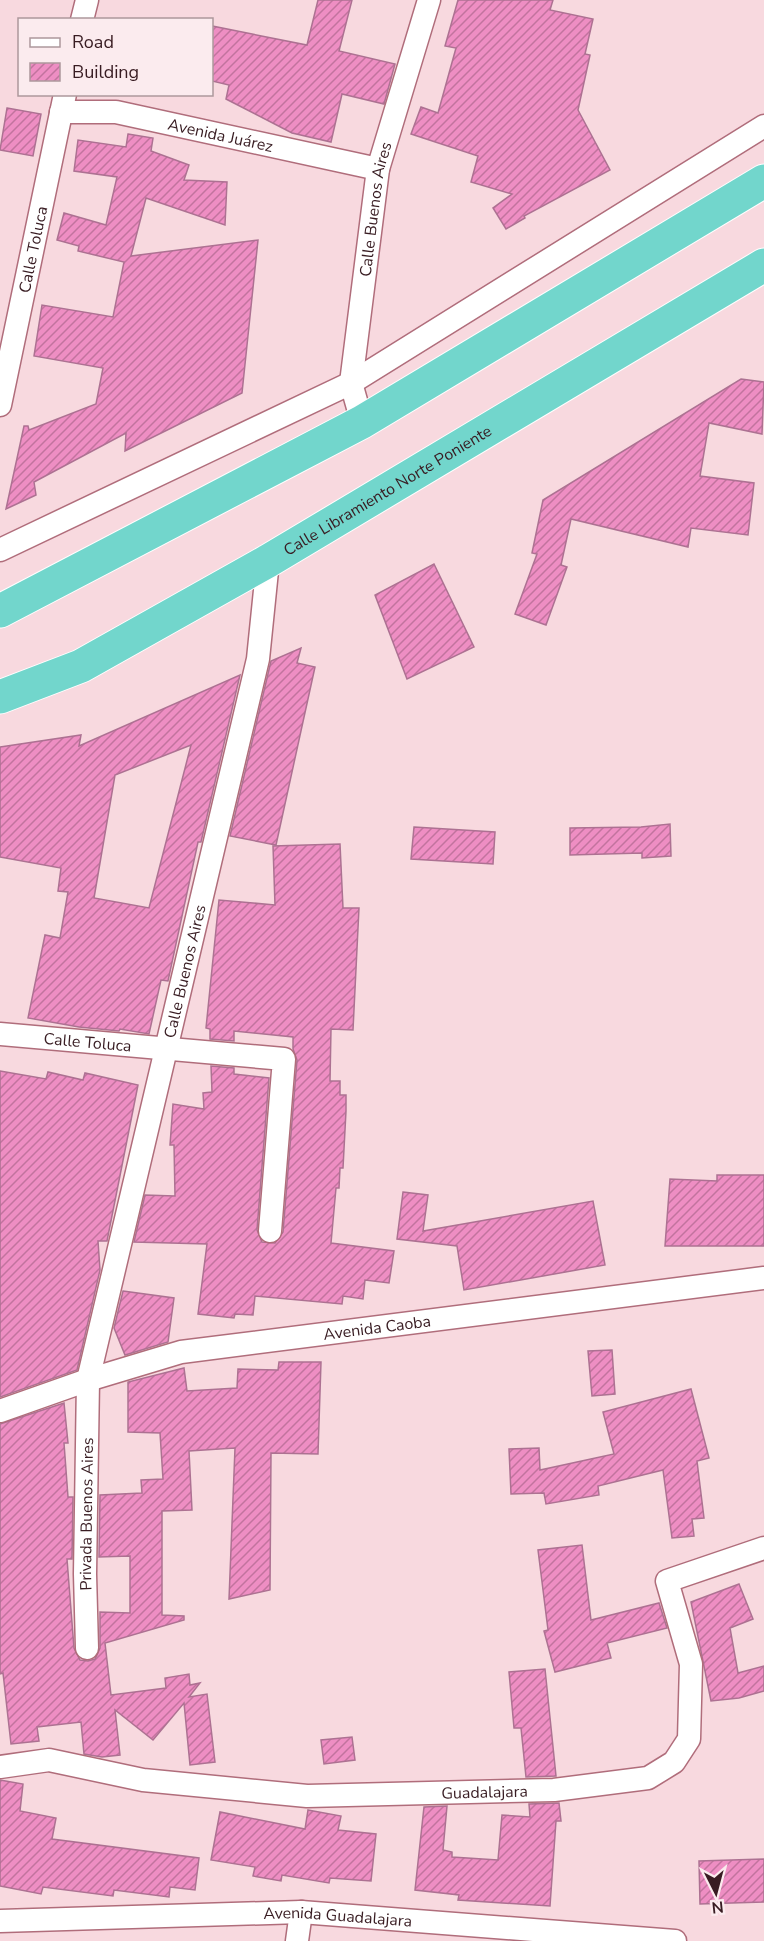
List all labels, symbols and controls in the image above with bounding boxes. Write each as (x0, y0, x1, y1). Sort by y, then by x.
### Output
legend (18, 18, 213, 96)
text: Road (72, 30, 114, 54)
text: Building (72, 60, 139, 84)
street label: Avenida Juárez (166, 114, 275, 158)
street label: Calle Buenos Aires (355, 139, 398, 278)
street label: Calle Toluca (14, 204, 53, 295)
street label: Calle Libramiento Norte Poniente (280, 420, 496, 561)
street label: Calle Buenos Aires (159, 903, 212, 1040)
street label: Calle Toluca (43, 1028, 132, 1058)
street label: Avenida Caoba (322, 1310, 432, 1346)
street label: Privada Buenos Aires (75, 1437, 99, 1591)
street label: Guadalajara (441, 1781, 528, 1805)
north arrow (686, 1863, 746, 1923)
text: N (710, 1895, 725, 1918)
street label: Avenida Guadalajara (263, 1902, 413, 1933)

